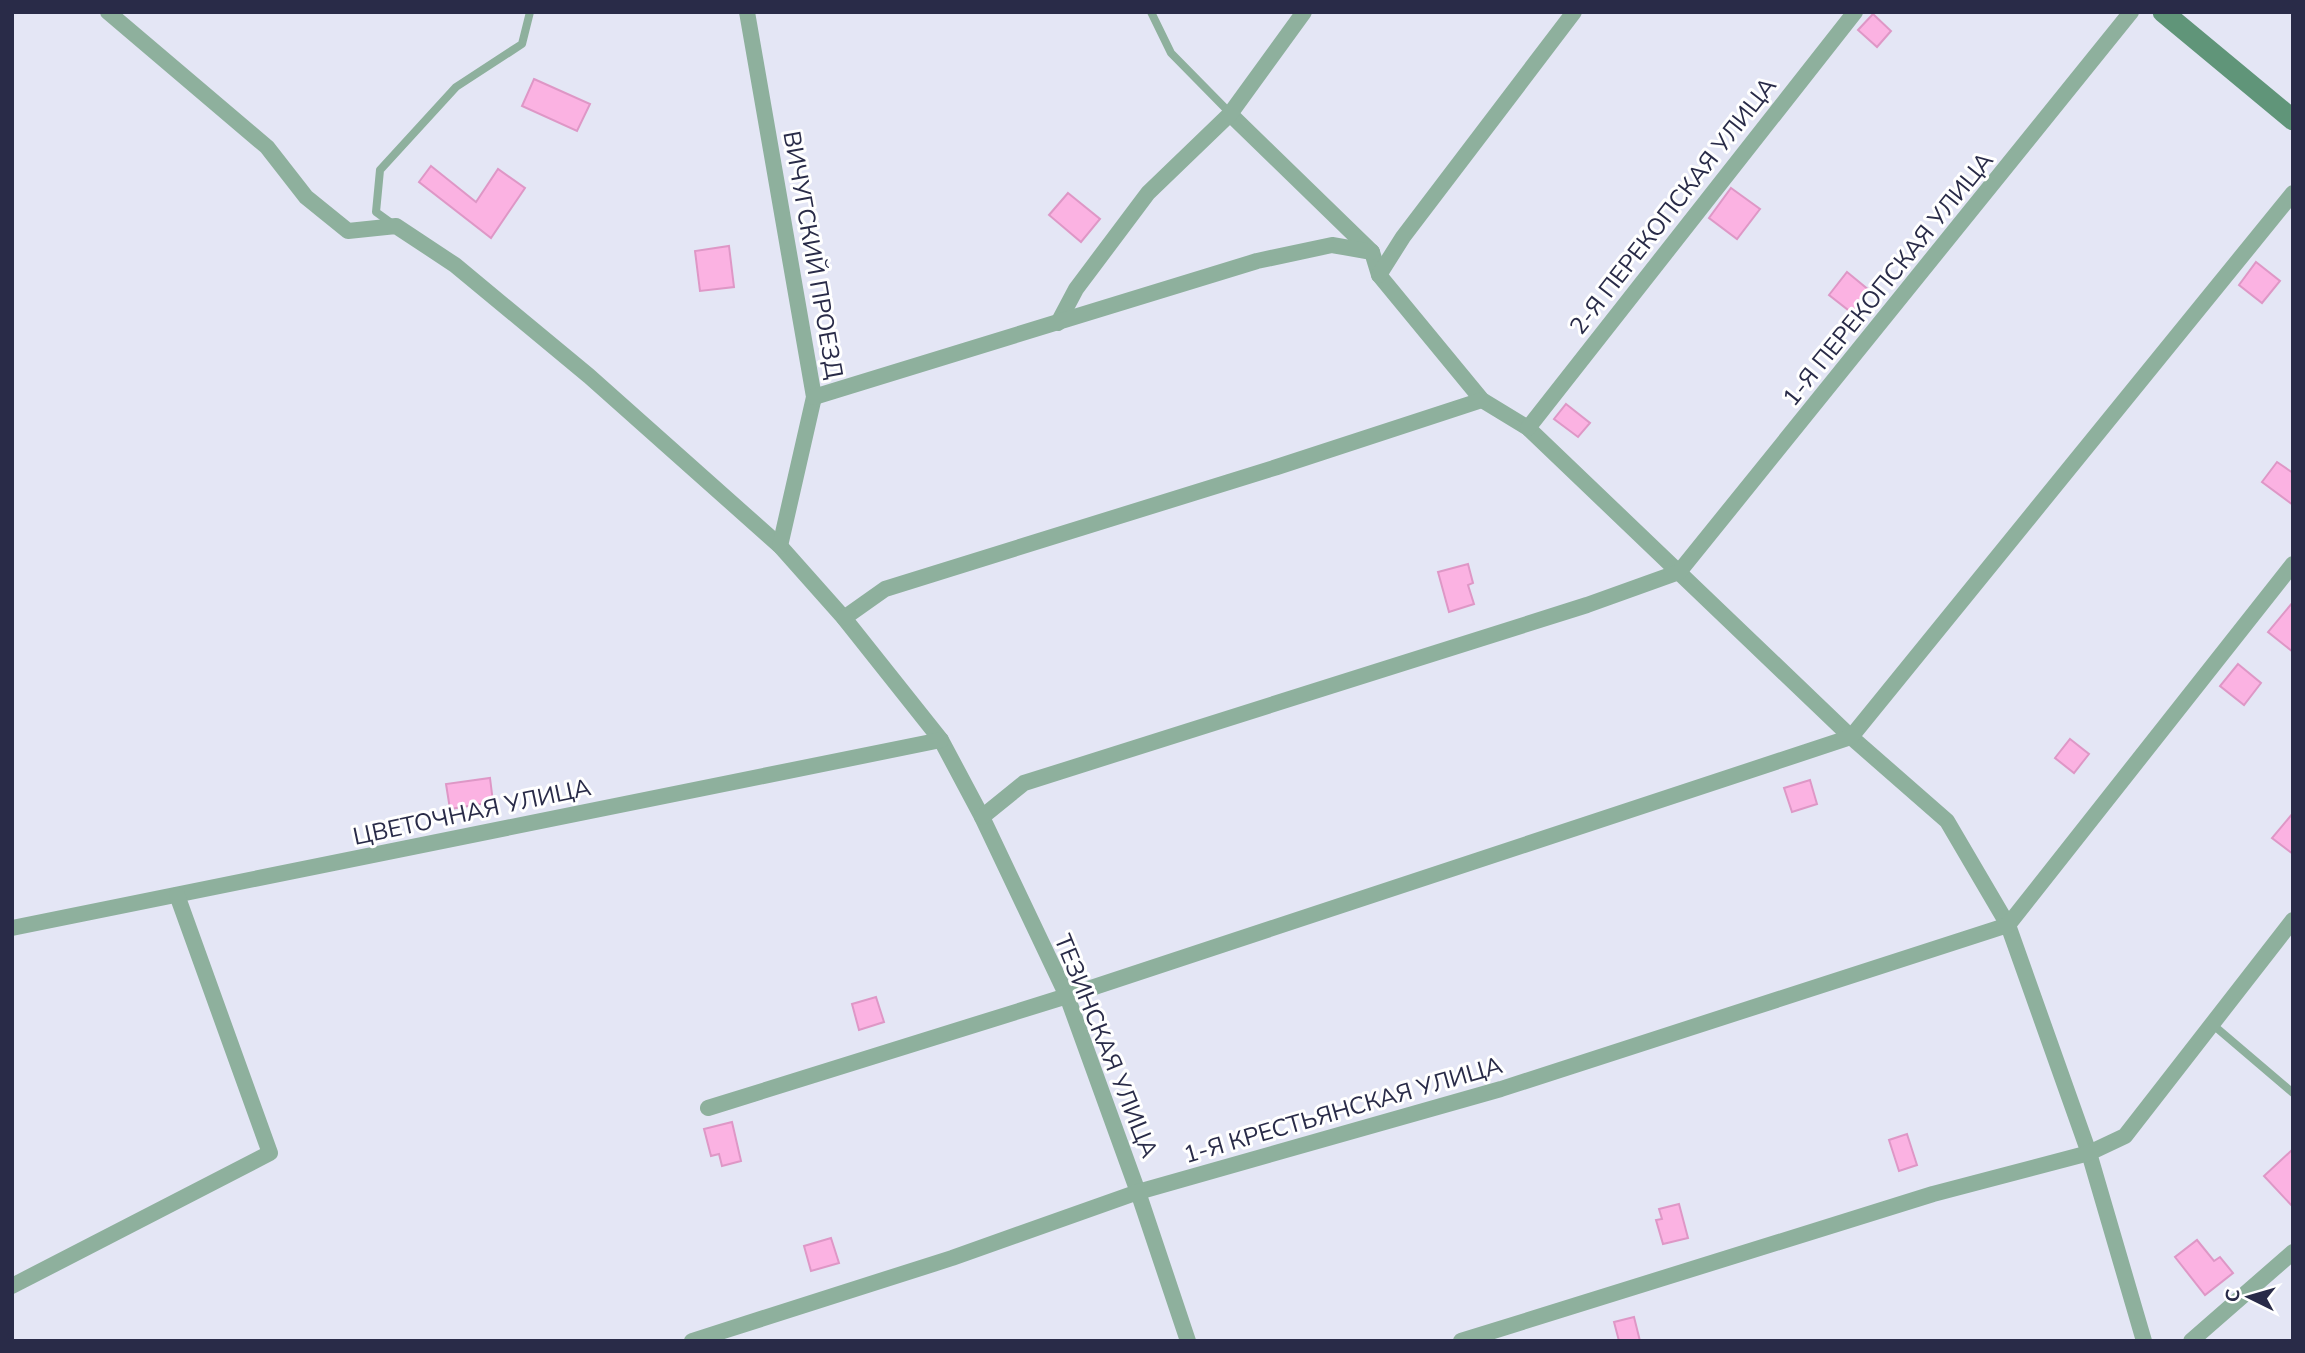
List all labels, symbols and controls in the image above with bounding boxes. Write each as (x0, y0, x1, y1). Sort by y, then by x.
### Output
street label: 2-Я ПЕРЕКОПСКАЯ УЛИЦА (1562, 70, 1784, 341)
street label: ВИЧУГСКИЙ ПРОЕЗД (775, 129, 851, 382)
street label: 1-Я ПЕРЕКОПСКАЯ УЛИЦА (1775, 145, 2001, 413)
street label: ЦВЕТОЧНАЯ УЛИЦА (350, 771, 594, 853)
street label: ТЕЗИНСКАЯ УЛИЦА (1047, 930, 1166, 1163)
street label: 1-Я КРЕСТЬЯНСКАЯ УЛИЦА (1180, 1049, 1507, 1171)
north arrow (2214, 1262, 2284, 1332)
text: С (2220, 1288, 2247, 1303)

